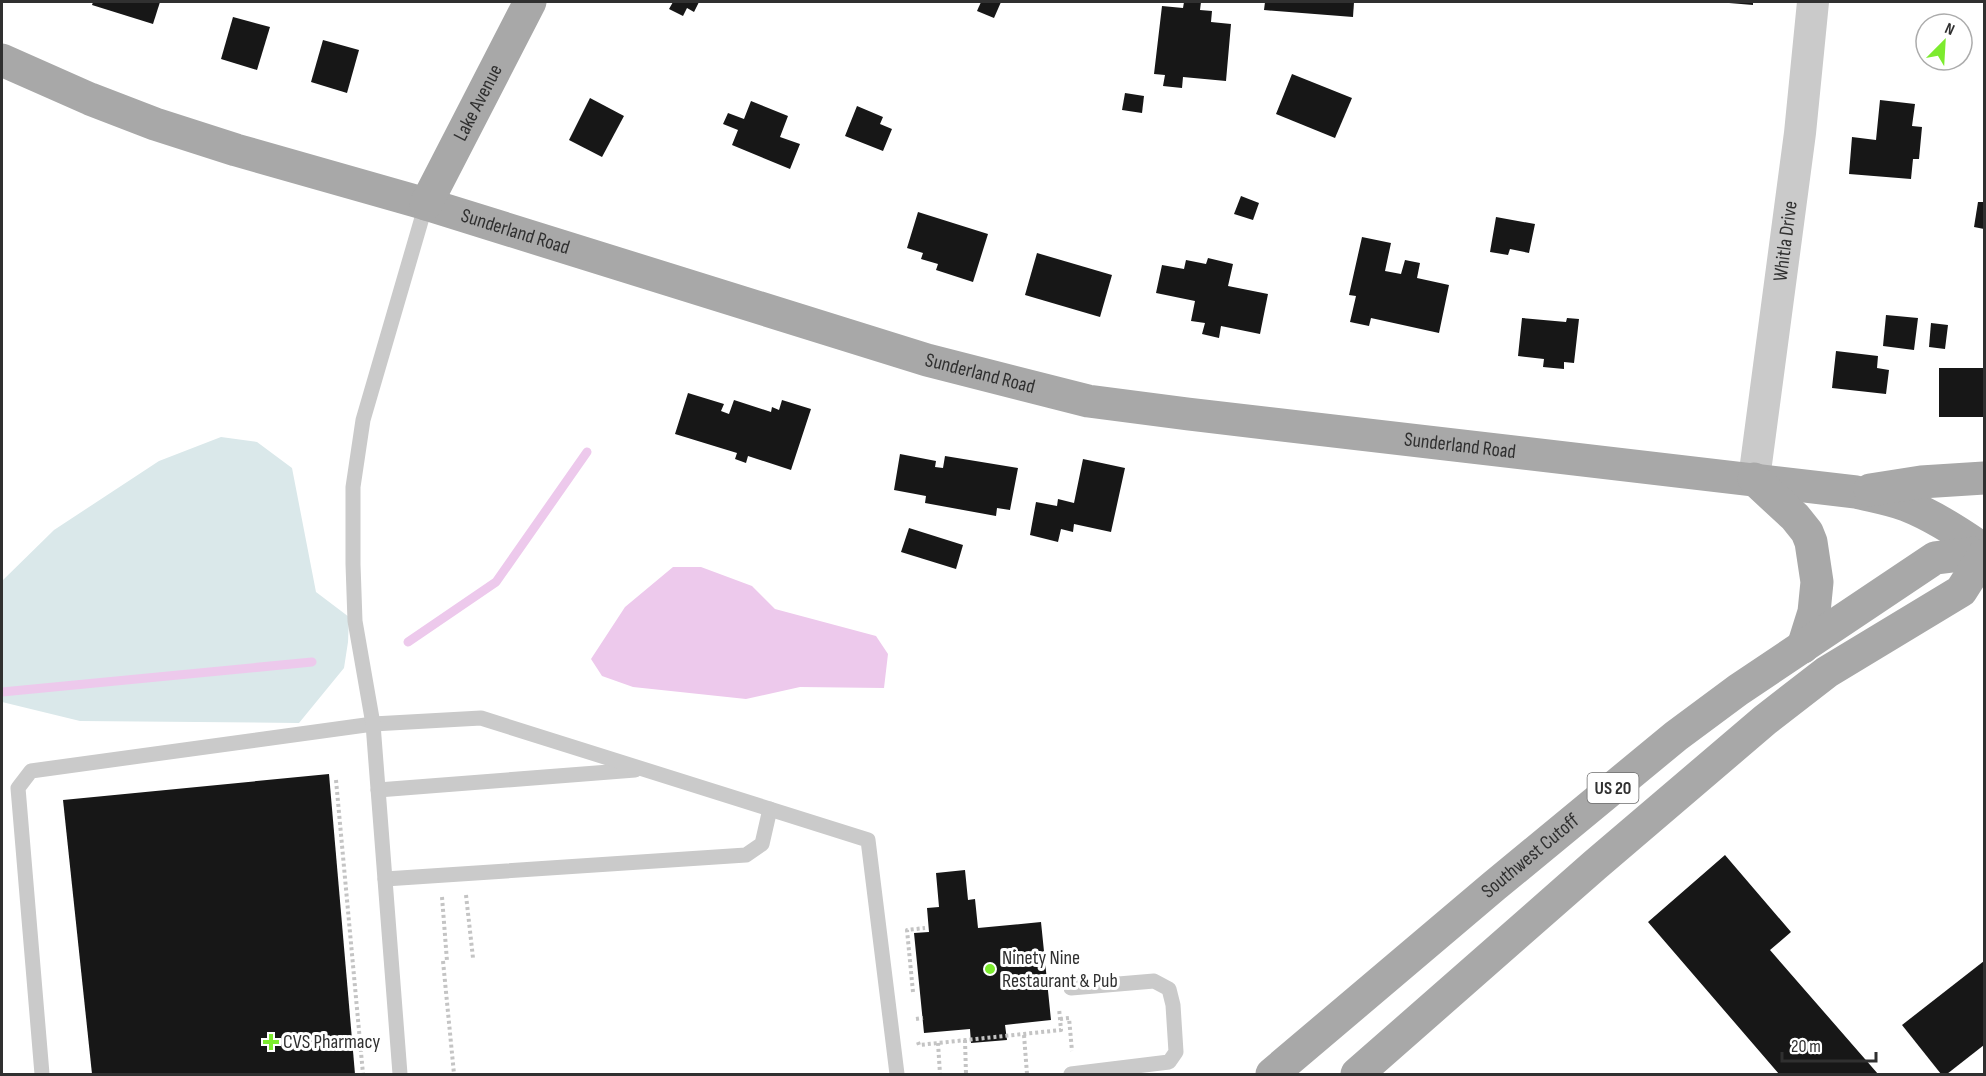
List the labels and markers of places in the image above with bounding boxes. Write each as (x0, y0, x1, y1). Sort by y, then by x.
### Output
place label: Ninety Nine Restaurant & Pub (1002, 946, 1118, 993)
marker: Ninety Nine Restaurant & Pub (983, 962, 997, 976)
place label: CVS Pharmacy (283, 1030, 380, 1054)
marker: CVS Pharmacy (264, 1035, 278, 1049)

